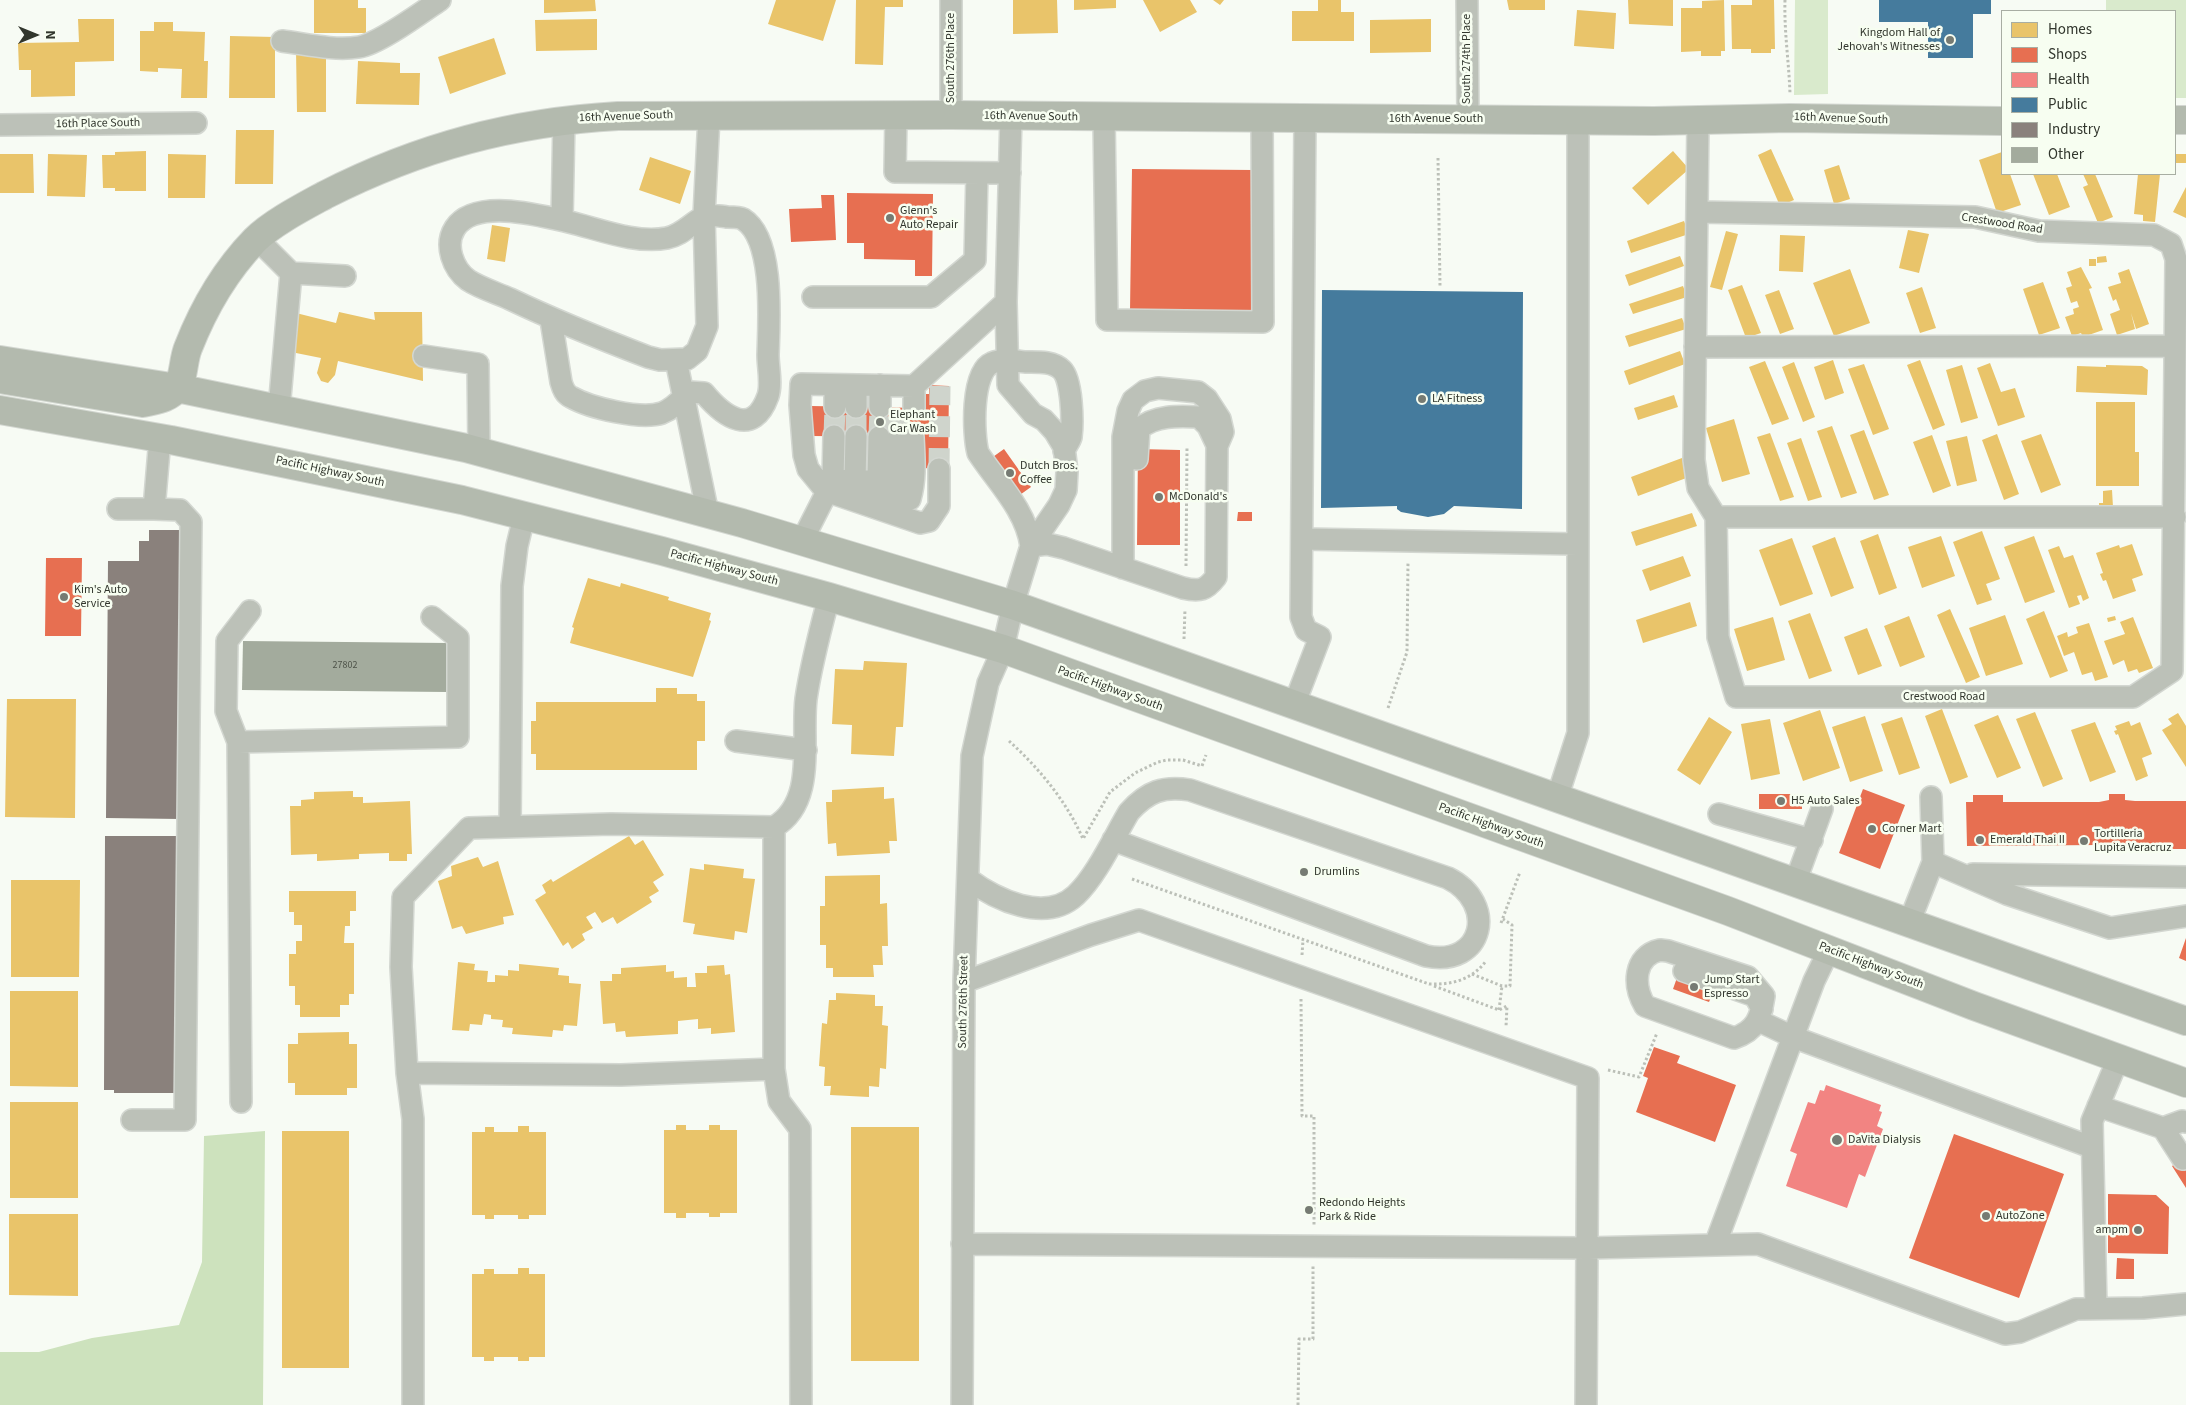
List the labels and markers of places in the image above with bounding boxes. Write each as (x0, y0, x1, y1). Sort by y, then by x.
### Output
place label: Kingdom Hall of Jehovah's Witnesses (1837, 26, 1940, 54)
marker: Kingdom Hall of Jehovah's Witnesses (1944, 34, 1956, 46)
place label: Glenn's Auto Repair (900, 204, 958, 232)
marker: Glenn's Auto Repair (884, 212, 896, 224)
place label: LA Fitness (1432, 392, 1482, 406)
marker: LA Fitness (1416, 393, 1428, 405)
place label: Elephant Car Wash (890, 408, 936, 436)
marker: Elephant Car Wash (874, 416, 886, 428)
place label: Dutch Bros. Coffee (1020, 459, 1078, 487)
marker: Dutch Bros. Coffee (1004, 467, 1016, 479)
place label: McDonald's (1169, 490, 1227, 504)
marker: McDonald's (1153, 491, 1165, 503)
place label: Kim's Auto Service (74, 583, 127, 611)
marker: Kim's Auto Service (58, 591, 70, 603)
place label: H5 Auto Sales (1791, 794, 1859, 808)
marker: H5 Auto Sales (1775, 795, 1787, 807)
place label: Corner Mart (1882, 822, 1942, 836)
marker: Corner Mart (1866, 823, 1878, 835)
place label: Tortilleria Lupita Veracruz (2094, 827, 2171, 855)
place label: Emerald Thai II (1990, 833, 2065, 847)
marker: Emerald Thai II (1974, 834, 1986, 846)
marker: Tortilleria Lupita Veracruz (2078, 835, 2090, 847)
place label: Drumlins (1314, 865, 1360, 879)
marker: Drumlins (1298, 866, 1310, 878)
place label: Jump Start Espresso (1704, 973, 1759, 1001)
marker: Jump Start Espresso (1688, 981, 1700, 993)
marker: DaVita Dialysis (1830, 1133, 1844, 1147)
place label: DaVita Dialysis (1848, 1133, 1921, 1147)
place label: Redondo Heights Park & Ride (1319, 1196, 1405, 1224)
marker: Redondo Heights Park & Ride (1303, 1204, 1315, 1216)
place label: AutoZone (1996, 1209, 2045, 1223)
marker: AutoZone (1980, 1210, 1992, 1222)
place label: ampm (2095, 1223, 2128, 1237)
marker: ampm (2132, 1224, 2144, 1236)

